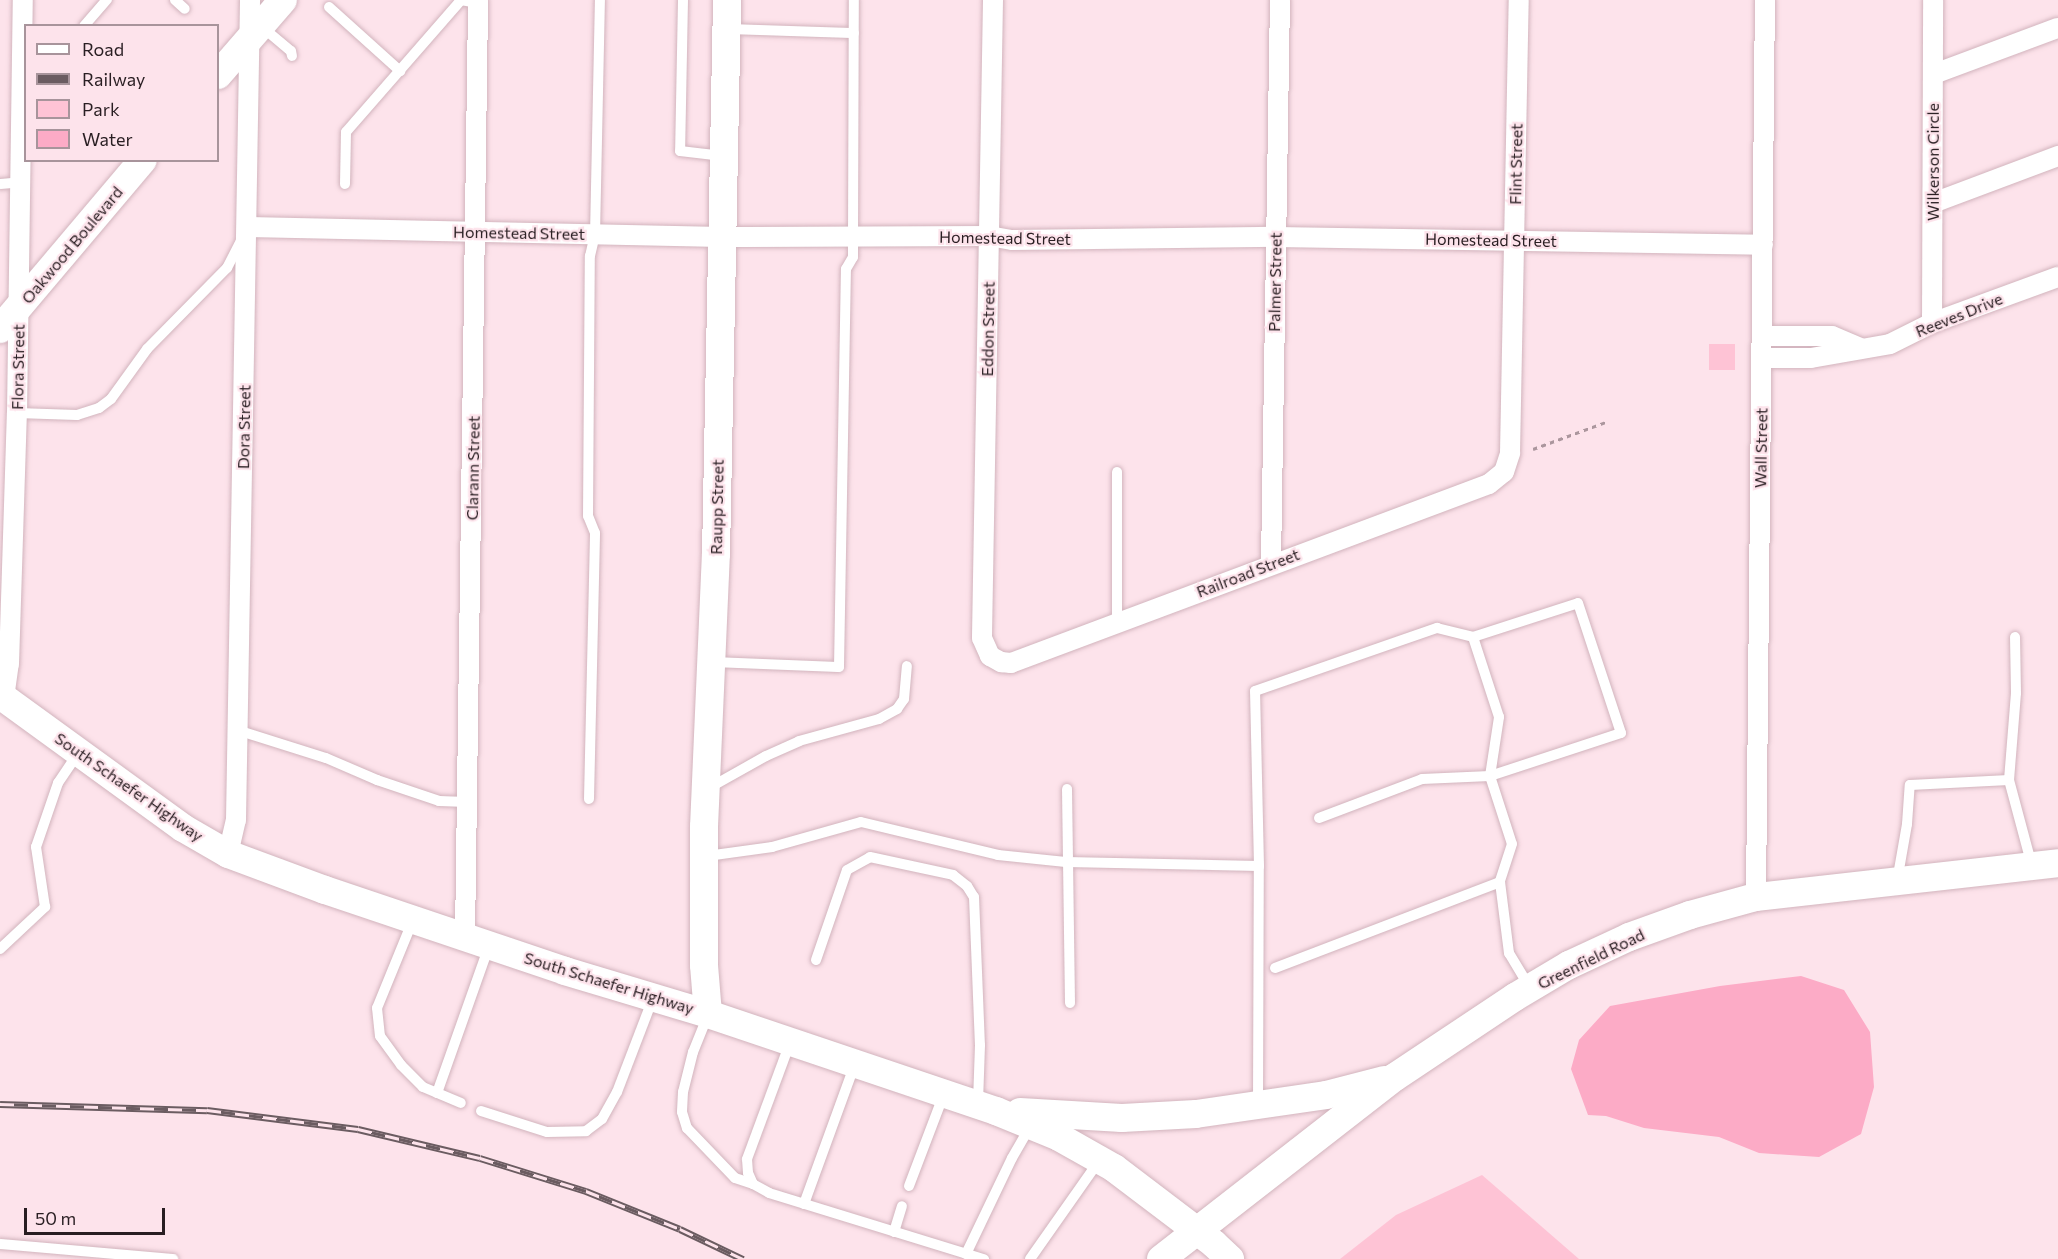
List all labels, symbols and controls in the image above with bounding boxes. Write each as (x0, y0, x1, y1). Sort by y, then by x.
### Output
legend (24, 24, 219, 162)
text: Road (82, 38, 124, 60)
text: Railway (82, 68, 145, 90)
text: Park (82, 98, 120, 120)
street label: Wilkerson Circle (1923, 103, 1943, 221)
street label: Flint Street (1506, 123, 1526, 205)
text: Water (82, 128, 133, 150)
street label: Oakwood Boulevard (17, 183, 127, 307)
street label: Homestead Street (453, 222, 585, 244)
street label: Homestead Street (939, 227, 1071, 249)
street label: Homestead Street (1425, 229, 1557, 251)
street label: Palmer Street (1265, 232, 1285, 332)
street label: Eddon Street (978, 281, 998, 377)
street label: Reeves Drive (1913, 289, 2005, 341)
street label: Flora Street (8, 324, 28, 410)
street label: Dora Street (234, 385, 254, 469)
street label: Wall Street (1751, 408, 1771, 488)
street label: Clarann Street (462, 416, 484, 520)
street label: Raupp Street (707, 459, 727, 555)
street label: Railroad Street (1194, 545, 1302, 601)
street label: South Schaefer Highway (51, 729, 207, 845)
street label: Greenfield Road (1534, 925, 1648, 993)
street label: South Schaefer Highway (522, 948, 696, 1018)
scale bar (27, 1196, 168, 1234)
text: 50 m (35, 1207, 76, 1229)

